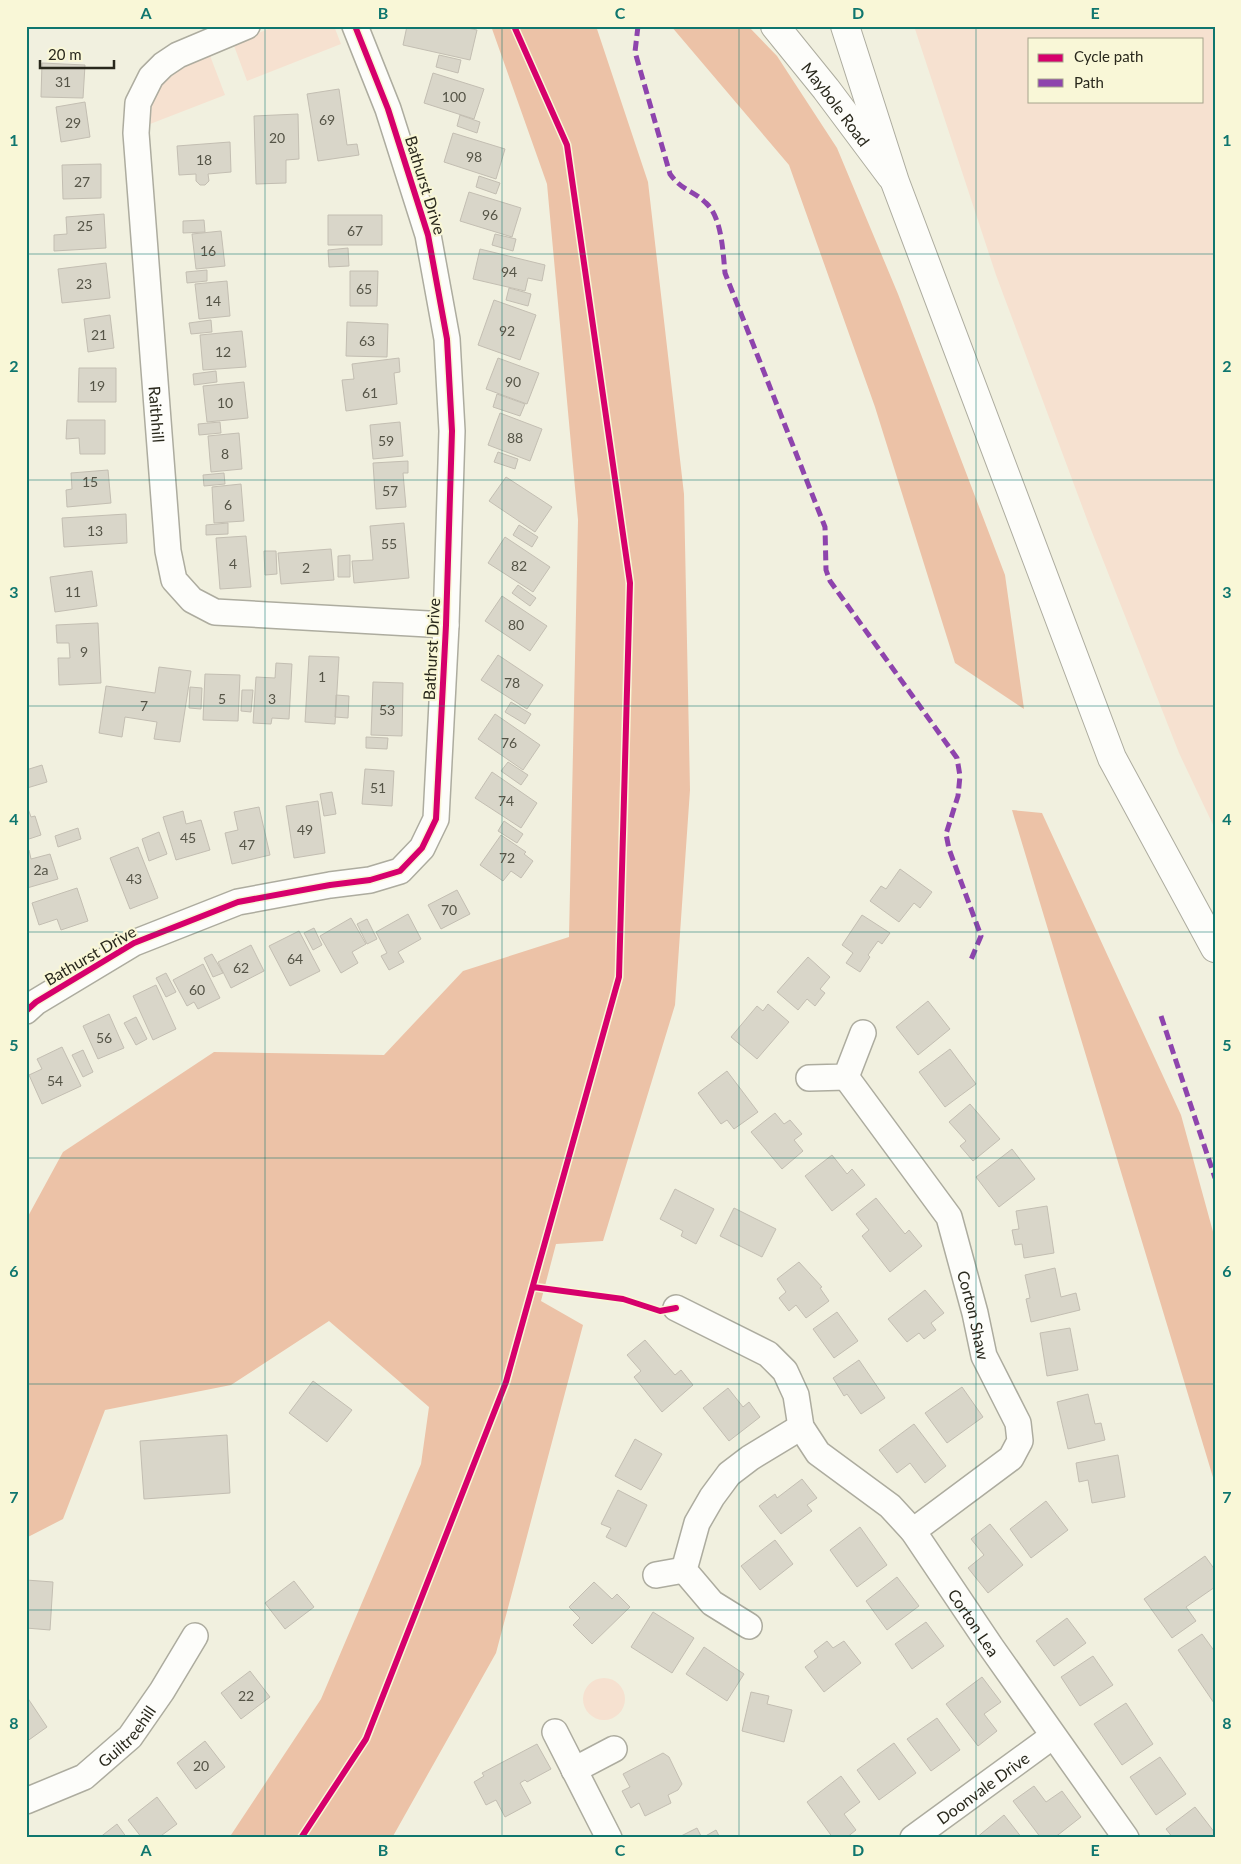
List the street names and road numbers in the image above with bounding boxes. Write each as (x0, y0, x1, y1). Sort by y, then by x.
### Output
street label: Maybole Road (798, 58, 874, 149)
street label: Bathurst Drive (402, 133, 450, 237)
street label: Raithhill (146, 385, 169, 443)
street label: Bathurst Drive (419, 597, 443, 701)
street label: Bathurst Drive (41, 921, 139, 989)
street label: Corton Shaw (954, 1268, 994, 1362)
street label: Corton Lea (945, 1585, 1004, 1660)
street label: Guiltreehill (94, 1702, 159, 1770)
street label: Doonvale Drive (933, 1747, 1032, 1827)

